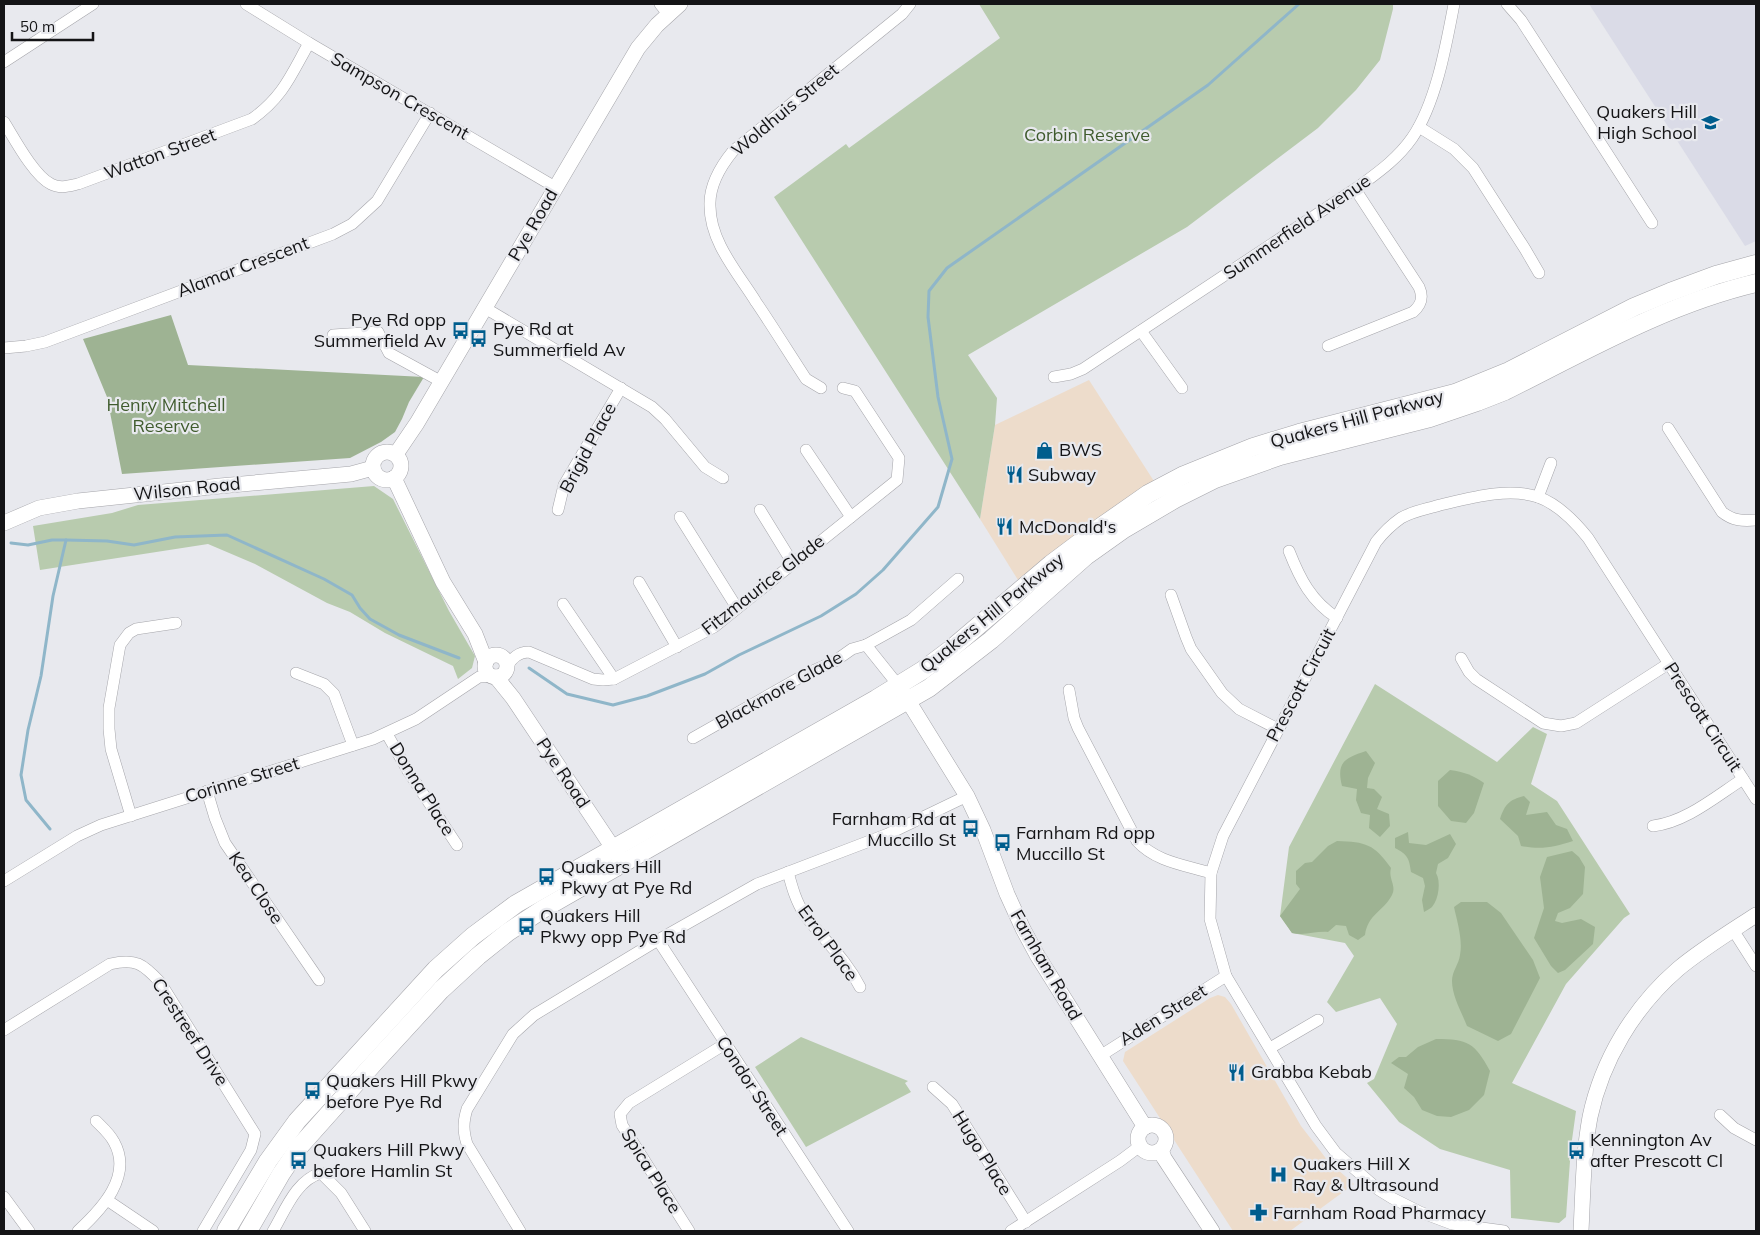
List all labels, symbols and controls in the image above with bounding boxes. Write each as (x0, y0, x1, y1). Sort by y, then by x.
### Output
scale bar (12, 10, 94, 42)
text: 50 m (20, 17, 55, 36)
street label: Sampson Crescent (327, 47, 474, 144)
street label: Woldhuis Street (726, 58, 843, 161)
place label: Quakers Hill High School (1596, 100, 1697, 144)
school or university icon: Quakers Hill High School (1701, 112, 1721, 132)
street label: Watton Street (101, 123, 219, 184)
park label: Corbin Reserve (1024, 123, 1150, 146)
street label: Summerfield Avenue (1219, 169, 1375, 284)
street label: Pye Road (503, 184, 562, 265)
street label: Alamar Crescent (174, 231, 312, 302)
place label: Pye Rd opp Summerfield Av (314, 308, 446, 352)
place label: Pye Rd at Summerfield Av (493, 317, 626, 361)
bus stop icon: Pye Rd opp Summerfield Av (450, 320, 470, 340)
bus stop icon: Pye Rd at Summerfield Av (469, 329, 489, 349)
street label: Quakers Hill Parkway (1268, 384, 1447, 453)
park label: Henry Mitchell Reserve (106, 393, 226, 437)
street label: Brigid Place (554, 399, 621, 497)
place label: BWS (1059, 438, 1102, 461)
shop icon: BWS (1035, 440, 1055, 460)
place label: Subway (1028, 463, 1096, 486)
restaurant icon: Subway (1004, 465, 1024, 485)
street label: Wilson Road (132, 471, 241, 506)
place label: McDonald's (1019, 515, 1116, 538)
restaurant icon: McDonald's (995, 517, 1015, 537)
street label: Fitzmaurice Glade (697, 529, 829, 640)
street label: Quakers Hill Parkway (915, 547, 1069, 678)
street label: Prescott Circuit (1261, 624, 1340, 746)
street label: Blackmore Glade (711, 645, 846, 734)
street label: Prescott Circuit (1660, 658, 1747, 776)
street label: Pye Road (532, 733, 595, 812)
street label: Donna Place (385, 738, 460, 840)
street label: Corinne Street (182, 751, 302, 808)
place label: Farnham Rd at Muccillo St (832, 807, 956, 851)
bus stop icon: Farnham Rd at Muccillo St (960, 819, 980, 839)
place label: Farnham Rd opp Muccillo St (1016, 821, 1155, 865)
bus stop icon: Farnham Rd opp Muccillo St (992, 833, 1012, 853)
street label: Kea Close (224, 847, 289, 928)
place label: Quakers Hill Pkwy at Pye Rd (561, 855, 692, 899)
bus stop icon: Quakers Hill Pkwy at Pye Rd (537, 867, 557, 887)
street label: Errol Place (793, 900, 864, 985)
place label: Quakers Hill Pkwy opp Pye Rd (540, 904, 686, 948)
street label: Farnham Road (1006, 905, 1087, 1024)
bus stop icon: Quakers Hill Pkwy opp Pye Rd (516, 916, 536, 936)
street label: Crestreef Drive (147, 973, 234, 1090)
street label: Aden Street (1115, 979, 1211, 1050)
street label: Condor Street (712, 1031, 793, 1140)
place label: Grabba Kebab (1251, 1060, 1372, 1083)
restaurant icon: Grabba Kebab (1227, 1062, 1247, 1082)
place label: Quakers Hill Pkwy before Pye Rd (326, 1069, 478, 1113)
bus stop icon: Quakers Hill Pkwy before Pye Rd (302, 1081, 322, 1101)
street label: Hugo Place (947, 1106, 1017, 1199)
street label: Spica Place (616, 1124, 687, 1218)
place label: Kennington Av after Prescott Cl (1590, 1128, 1723, 1172)
place label: Quakers Hill Pkwy before Hamlin St (313, 1138, 465, 1182)
bus stop icon: Kennington Av after Prescott Cl (1566, 1140, 1586, 1160)
bus stop icon: Quakers Hill Pkwy before Hamlin St (289, 1150, 309, 1170)
place label: Quakers Hill X Ray & Ultrasound (1293, 1152, 1439, 1196)
hospital icon: Quakers Hill X Ray & Ultrasound (1269, 1164, 1289, 1184)
place label: Farnham Road Pharmacy (1273, 1201, 1486, 1224)
pharmacy icon: Farnham Road Pharmacy (1249, 1203, 1269, 1223)

